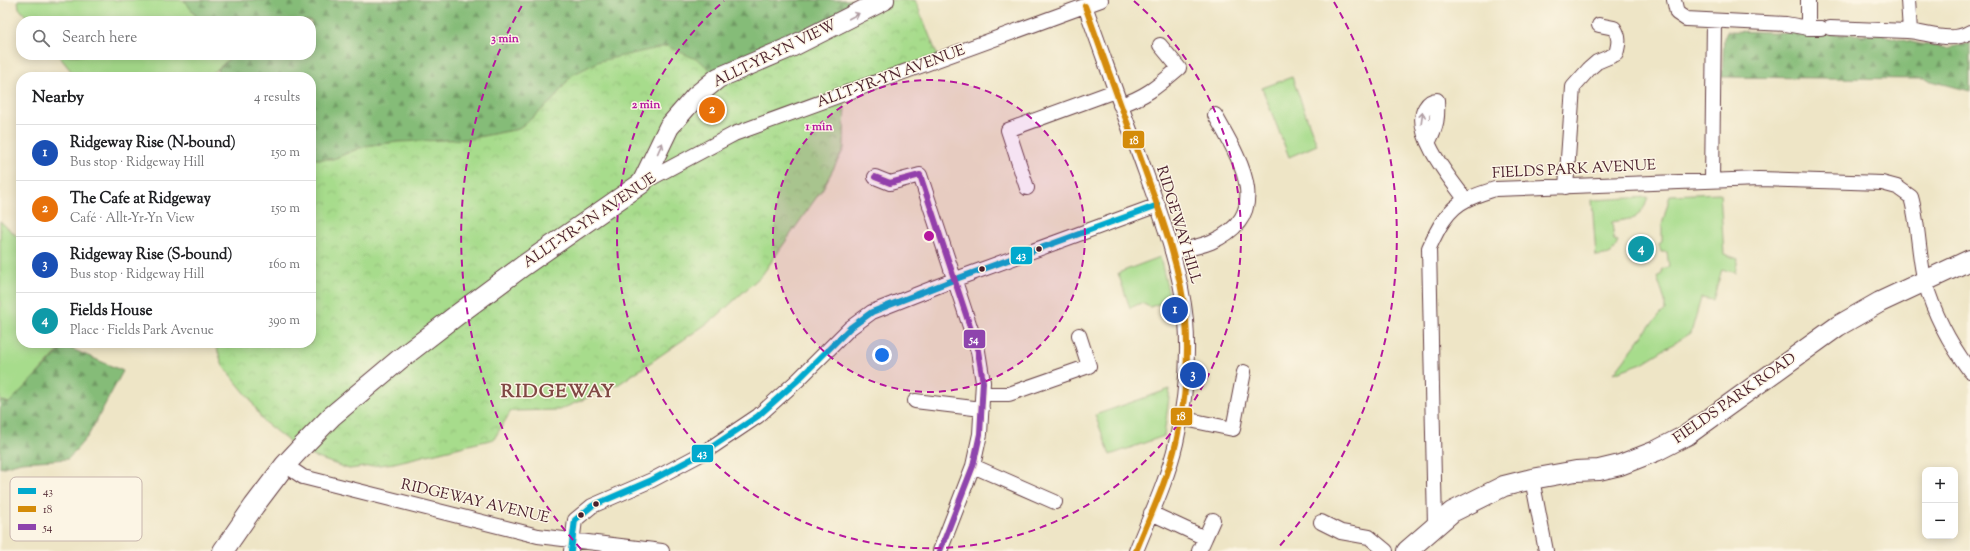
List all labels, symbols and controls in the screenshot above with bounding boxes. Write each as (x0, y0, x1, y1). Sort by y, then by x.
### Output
one-way arrow (848, 11, 860, 19)
street label: ALLT-YR-YN VIEW (710, 15, 840, 93)
search box (16, 16, 316, 60)
icon: search (30, 27, 52, 49)
text: Search here (62, 28, 137, 49)
text: 3 min (491, 30, 520, 48)
street label: ALLT-YR-YN AVENUE (814, 40, 968, 114)
text: Nearby (32, 86, 84, 110)
text: 4 results (254, 89, 300, 107)
pin: 2 (699, 95, 725, 125)
text: 2 min (632, 96, 661, 114)
one-way arrow (1418, 112, 1426, 125)
text: 1 min (804, 118, 833, 136)
line badge: 18 (1122, 130, 1145, 149)
text: Ridgeway Rise (N-bound) (70, 133, 236, 154)
text: 18 (1128, 133, 1139, 149)
one-way arrow (656, 142, 664, 154)
text: 1 (43, 144, 47, 162)
text: 150 m (271, 144, 300, 162)
text: Bus stop · Ridgeway Hill (70, 154, 204, 172)
street label: FIELDS PARK AVENUE (1492, 155, 1656, 185)
street label: RIDGEWAY HILL (1150, 164, 1206, 286)
street label: ALLT-YR-YN AVENUE (519, 169, 661, 273)
text: The Cafe at Ridgeway (70, 189, 211, 210)
text: 2 (42, 200, 48, 218)
text: 150 m (271, 200, 300, 218)
text: Café · Allt-Yr-Yn View (70, 210, 195, 228)
centre of rings (922, 229, 936, 243)
pin: 4 (1628, 234, 1654, 264)
unlabelled marker (1034, 244, 1044, 254)
text: Ridgeway Rise (S-bound) (70, 245, 232, 266)
line badge: 43 (1010, 246, 1033, 265)
text: 43 (1015, 248, 1027, 264)
text: 3 (42, 256, 48, 274)
text: 160 m (269, 256, 300, 274)
unlabelled marker (977, 264, 987, 274)
text: Bus stop · Ridgeway Hill (70, 266, 204, 284)
pin: 1 (1162, 295, 1188, 325)
text: Fields House (70, 301, 152, 322)
text: 4 (42, 312, 48, 330)
text: 390 m (268, 312, 300, 330)
text: Place · Fields Park Avenue (70, 322, 214, 340)
line badge: 54 (963, 329, 986, 349)
text: 54 (968, 332, 979, 348)
your location (872, 345, 892, 365)
street label: FIELDS PARK ROAD (1669, 348, 1801, 449)
pin: 3 (1180, 360, 1206, 390)
district label: RIDGEWAY (501, 379, 615, 406)
line badge: 18 (1170, 407, 1193, 426)
text: 18 (1175, 409, 1186, 425)
line badge: 43 (691, 444, 714, 463)
text: 43 (696, 446, 708, 462)
map controls (1922, 467, 1958, 539)
button: + (1922, 467, 1958, 503)
street label: RIDGEWAY AVENUE (399, 475, 551, 529)
legend (10, 477, 142, 541)
text: 43 (43, 484, 53, 500)
unlabelled marker (591, 499, 601, 509)
text: 18 (43, 502, 53, 518)
button: − (1922, 503, 1958, 539)
unlabelled marker (576, 510, 586, 520)
text: 54 (42, 520, 53, 536)

